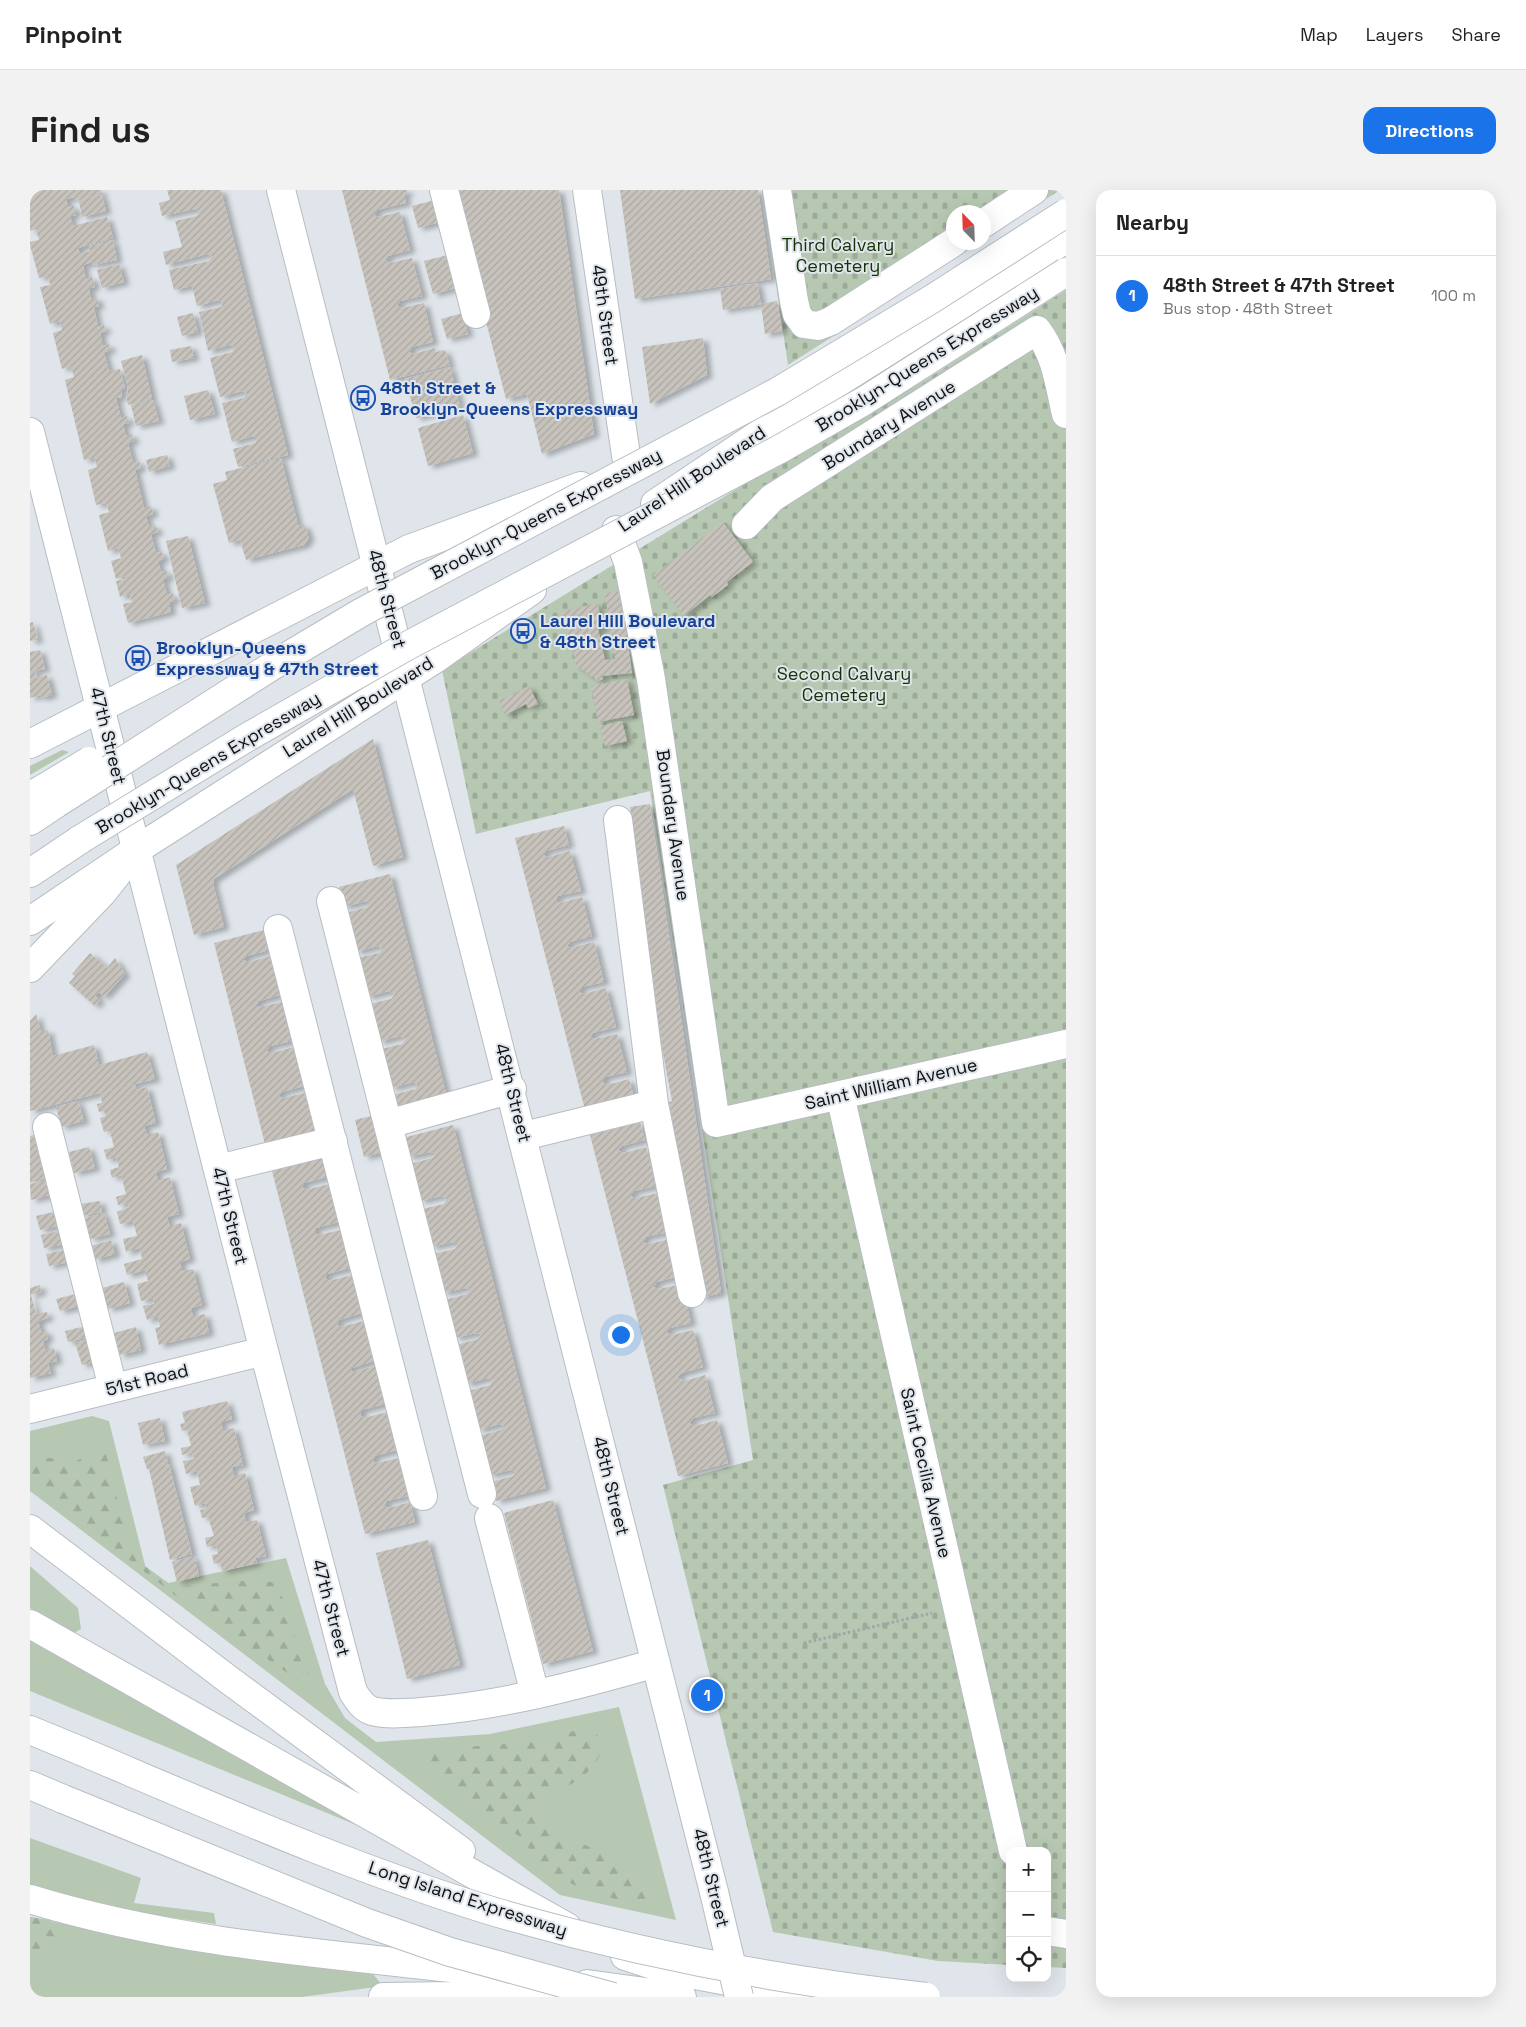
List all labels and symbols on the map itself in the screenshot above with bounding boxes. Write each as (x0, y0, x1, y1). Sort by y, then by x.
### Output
north arrow (946, 205, 991, 250)
park label: Third Calvary Cemetery (782, 233, 894, 277)
street label: 49th Street (587, 263, 624, 367)
street label: Brooklyn-Queens Expressway (811, 280, 1042, 437)
street label: Boundary Avenue (818, 374, 960, 475)
place label: 48th Street & Brooklyn-Queens Expressway (380, 376, 638, 420)
bus stop icon: 48th Street & Brooklyn-Queens Expressway (350, 385, 376, 411)
street label: Laurel Hill Boulevard (613, 421, 770, 537)
street label: Brooklyn-Queens Expressway (426, 443, 665, 584)
street label: 48th Street (363, 547, 412, 651)
place label: Laurel Hill Boulevard & 48th Street (540, 609, 716, 653)
bus stop icon: Laurel Hill Boulevard & 48th Street (510, 618, 536, 644)
place label: Brooklyn-Queens Expressway & 47th Street (156, 636, 378, 680)
bus stop icon: Brooklyn-Queens Expressway & 47th Street (125, 645, 151, 671)
street label: Laurel Hill Boulevard (278, 651, 437, 762)
park label: Second Calvary Cemetery (777, 662, 911, 706)
street label: 47th Street (85, 685, 132, 787)
street label: Brooklyn-Queens Expressway (91, 686, 324, 839)
street label: Boundary Avenue (651, 748, 696, 902)
street label: 48th Street (490, 1041, 537, 1145)
street label: Saint William Avenue (802, 1052, 979, 1115)
street label: 47th Street (207, 1165, 254, 1267)
your location (608, 1322, 634, 1348)
street label: 51st Road (103, 1358, 191, 1401)
street label: Saint Cecilia Avenue (896, 1386, 957, 1560)
street label: 48th Street (588, 1434, 635, 1538)
street label: 47th Street (307, 1557, 356, 1659)
pin: 1 (691, 1676, 723, 1714)
street label: 48th Street (688, 1826, 735, 1930)
street label: Long Island Expressway (366, 1855, 570, 1942)

